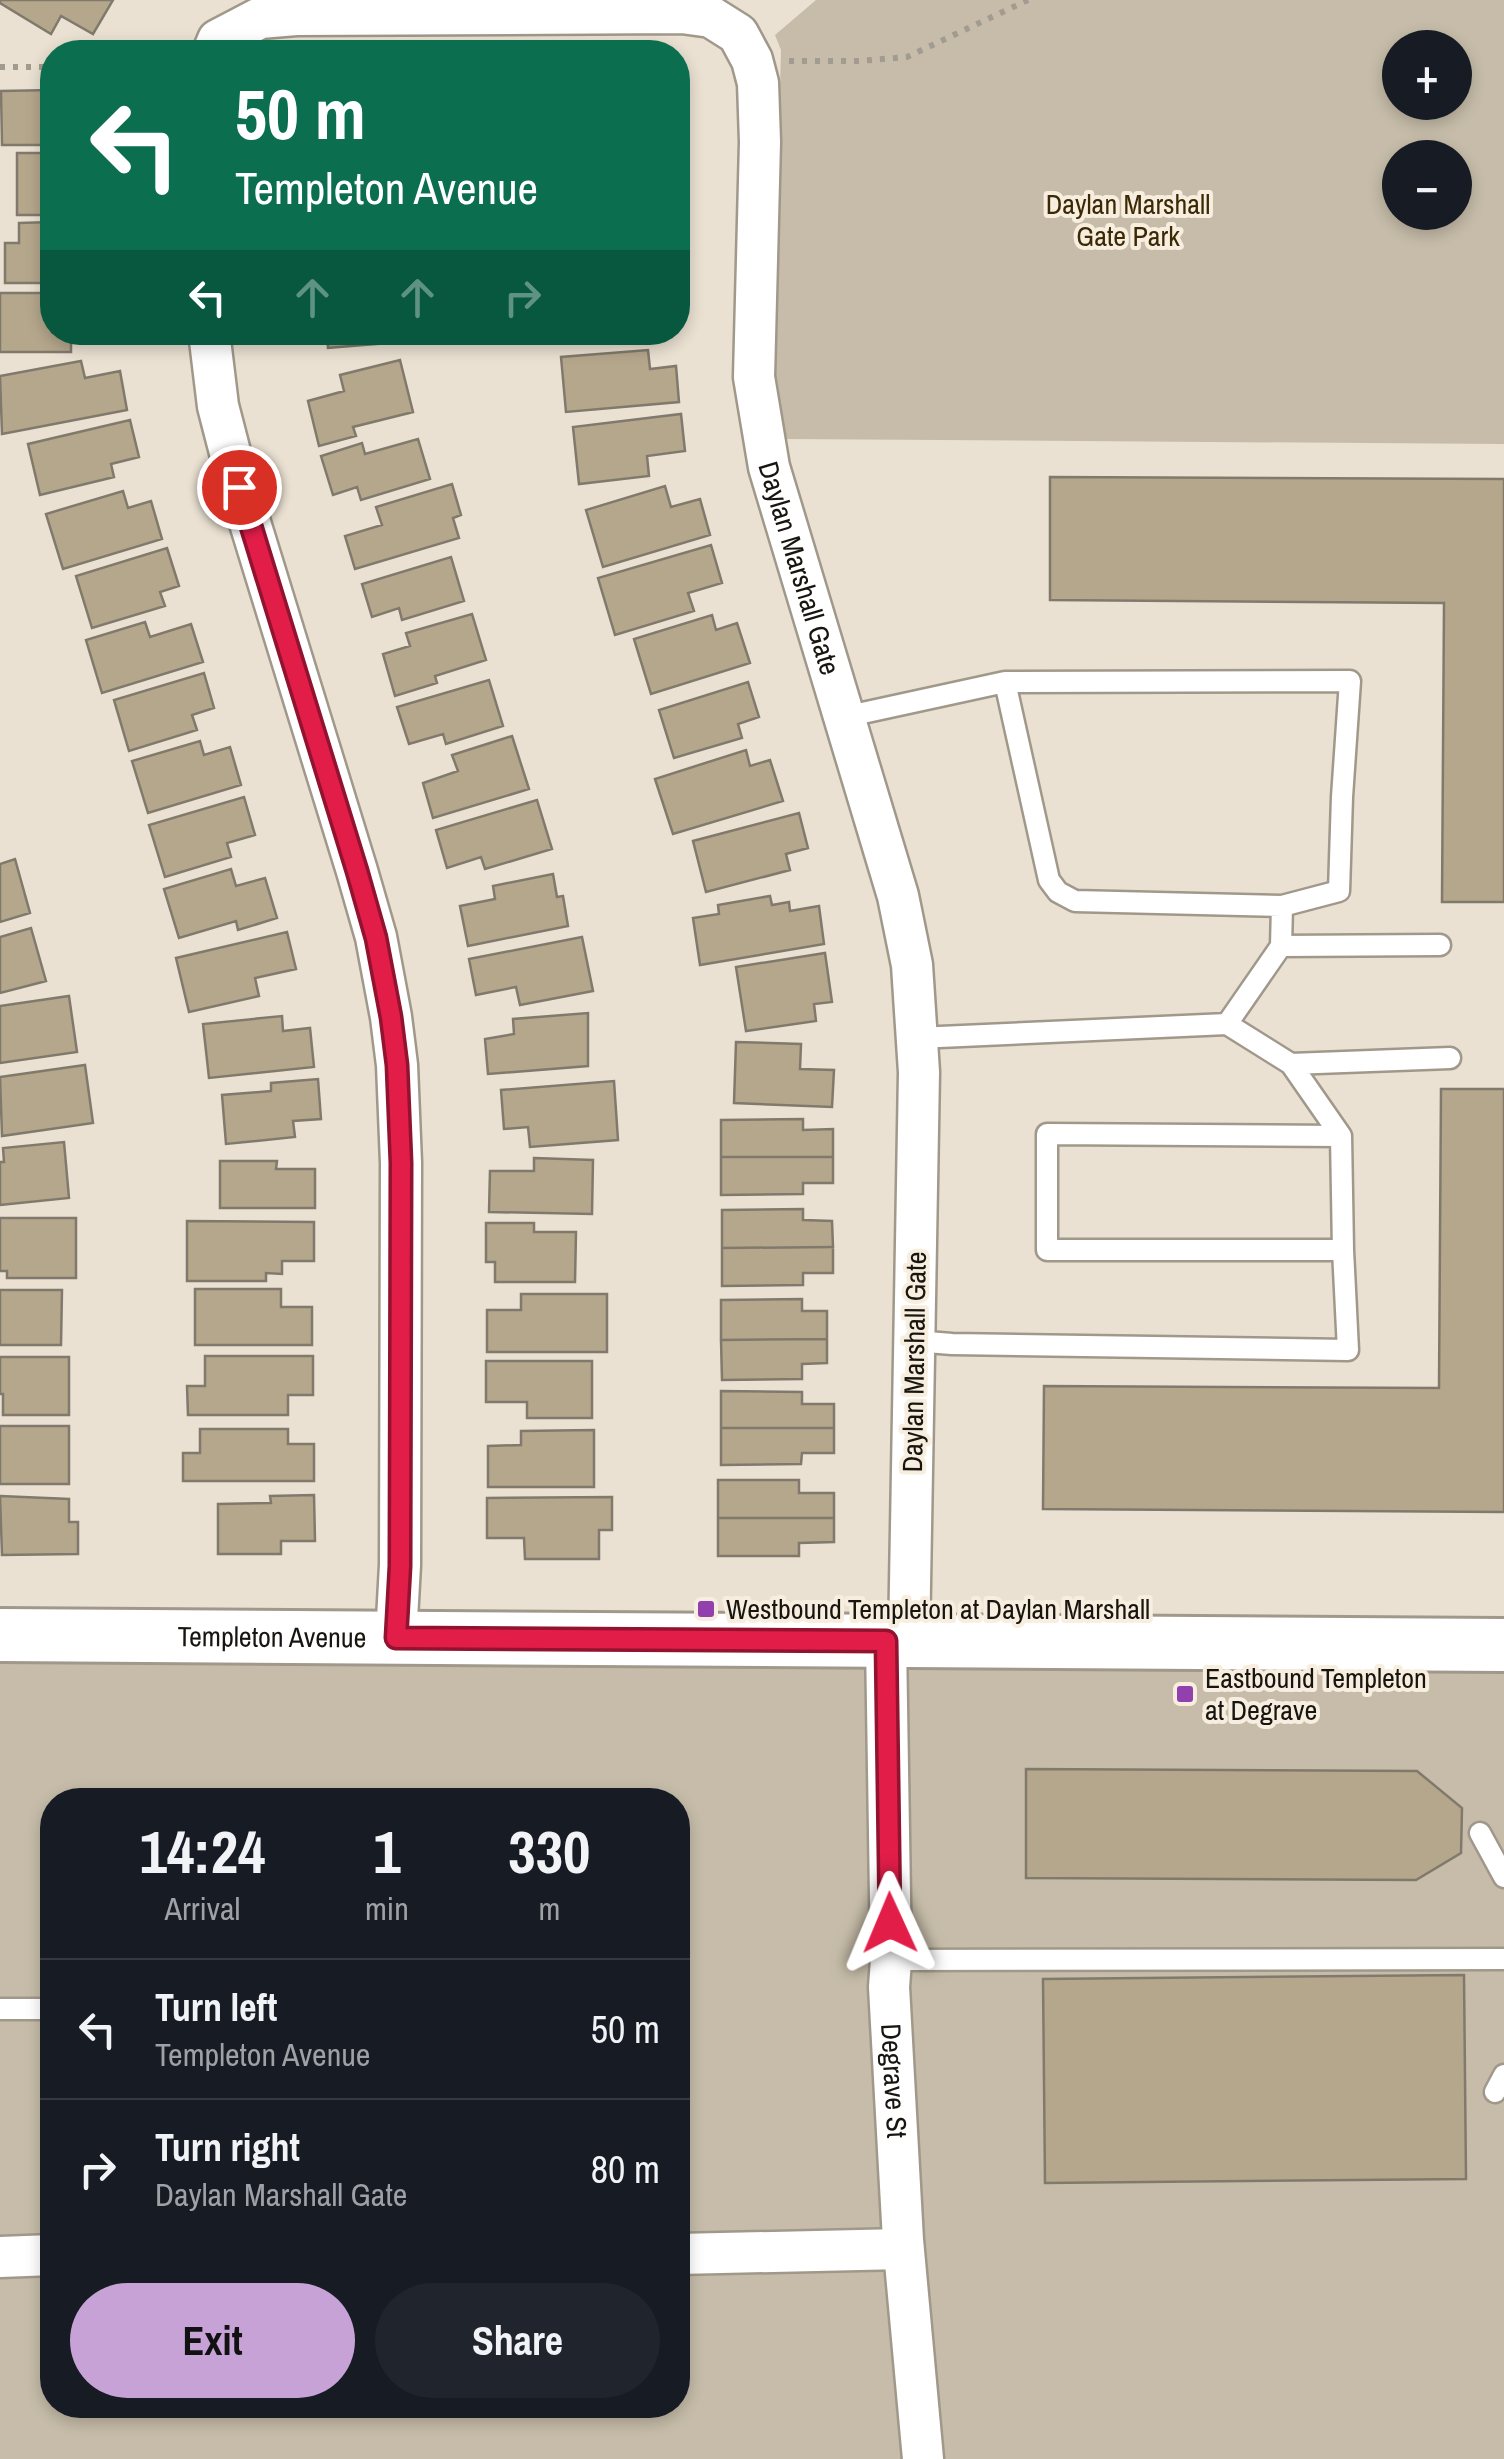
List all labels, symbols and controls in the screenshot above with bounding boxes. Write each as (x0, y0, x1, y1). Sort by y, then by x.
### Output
map controls (1382, 30, 1472, 230)
button: + (1382, 30, 1472, 120)
text: 50 m (235, 67, 366, 161)
icon: left (70, 80, 200, 210)
button: − (1382, 140, 1472, 230)
text: Templeton Avenue (235, 157, 538, 218)
park label: Daylan Marshall Gate Park (1046, 185, 1210, 255)
icon: left (180, 270, 235, 325)
icon: ahead (285, 270, 340, 325)
icon: ahead (390, 270, 445, 325)
icon: right (495, 270, 550, 325)
pin (197, 445, 282, 530)
street label: Daylan Marshall Gate (749, 457, 849, 679)
icon: arrive (212, 460, 267, 515)
street label: Daylan Marshall Gate (893, 1251, 935, 1473)
place label: Westbound Templeton at Daylan Marshall (726, 1590, 1150, 1628)
marker: Westbound Templeton at Daylan Marshall (695, 1598, 717, 1620)
street label: Templeton Avenue (178, 1617, 366, 1656)
place label: Eastbound Templeton at Degrave (1205, 1659, 1427, 1729)
marker: Eastbound Templeton at Degrave (1174, 1683, 1196, 1705)
text: 14:24 (140, 1811, 265, 1892)
text: 1 (373, 1811, 401, 1892)
text: 330 (508, 1811, 590, 1892)
position arrow (838, 1871, 942, 1975)
text: Arrival (165, 1887, 240, 1930)
text: min (365, 1887, 409, 1930)
text: m (538, 1887, 560, 1930)
text: Turn left (155, 1982, 277, 2033)
icon: left (70, 2002, 125, 2057)
text: 50 m (591, 2004, 660, 2055)
street label: Degrave St (872, 2022, 916, 2139)
text: Templeton Avenue (155, 2033, 370, 2076)
text: Turn right (155, 2122, 300, 2173)
icon: right (70, 2142, 125, 2197)
text: 80 m (591, 2144, 660, 2195)
text: Daylan Marshall Gate (155, 2173, 407, 2216)
button: Exit (70, 2283, 355, 2398)
button: Share (375, 2283, 660, 2398)

